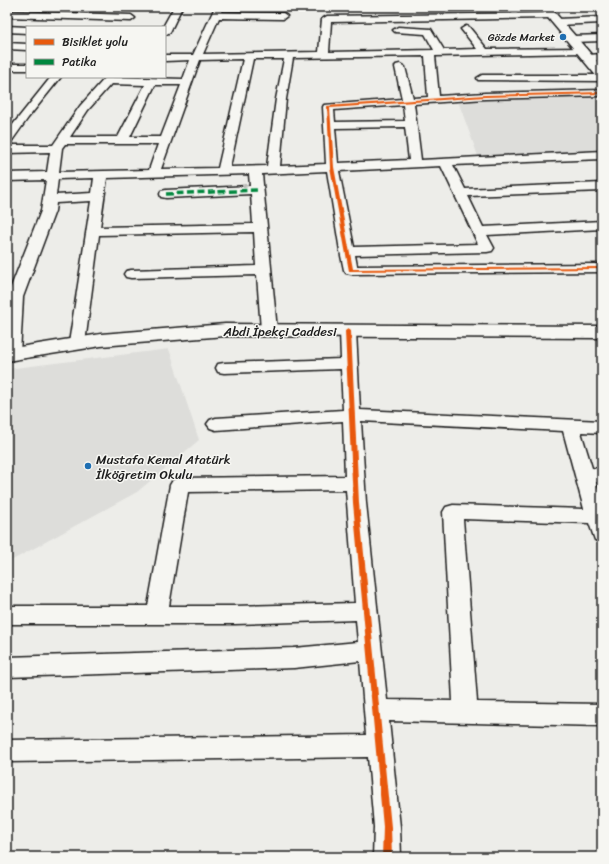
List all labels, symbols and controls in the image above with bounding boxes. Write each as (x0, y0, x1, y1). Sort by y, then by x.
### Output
legend (26, 26, 166, 78)
place label: Gözde Market (488, 28, 555, 47)
text: Bisiklet yolu (62, 31, 128, 53)
marker: Gözde Market (558, 32, 568, 42)
text: Patika (62, 51, 96, 73)
street label: Abdi İpekçi Caddesi (222, 320, 337, 343)
place label: Mustafa Kemal Atatürk İlköğretim Okulu (95, 448, 231, 486)
marker: Mustafa Kemal Atatürk İlköğretim Okulu (83, 461, 93, 471)

